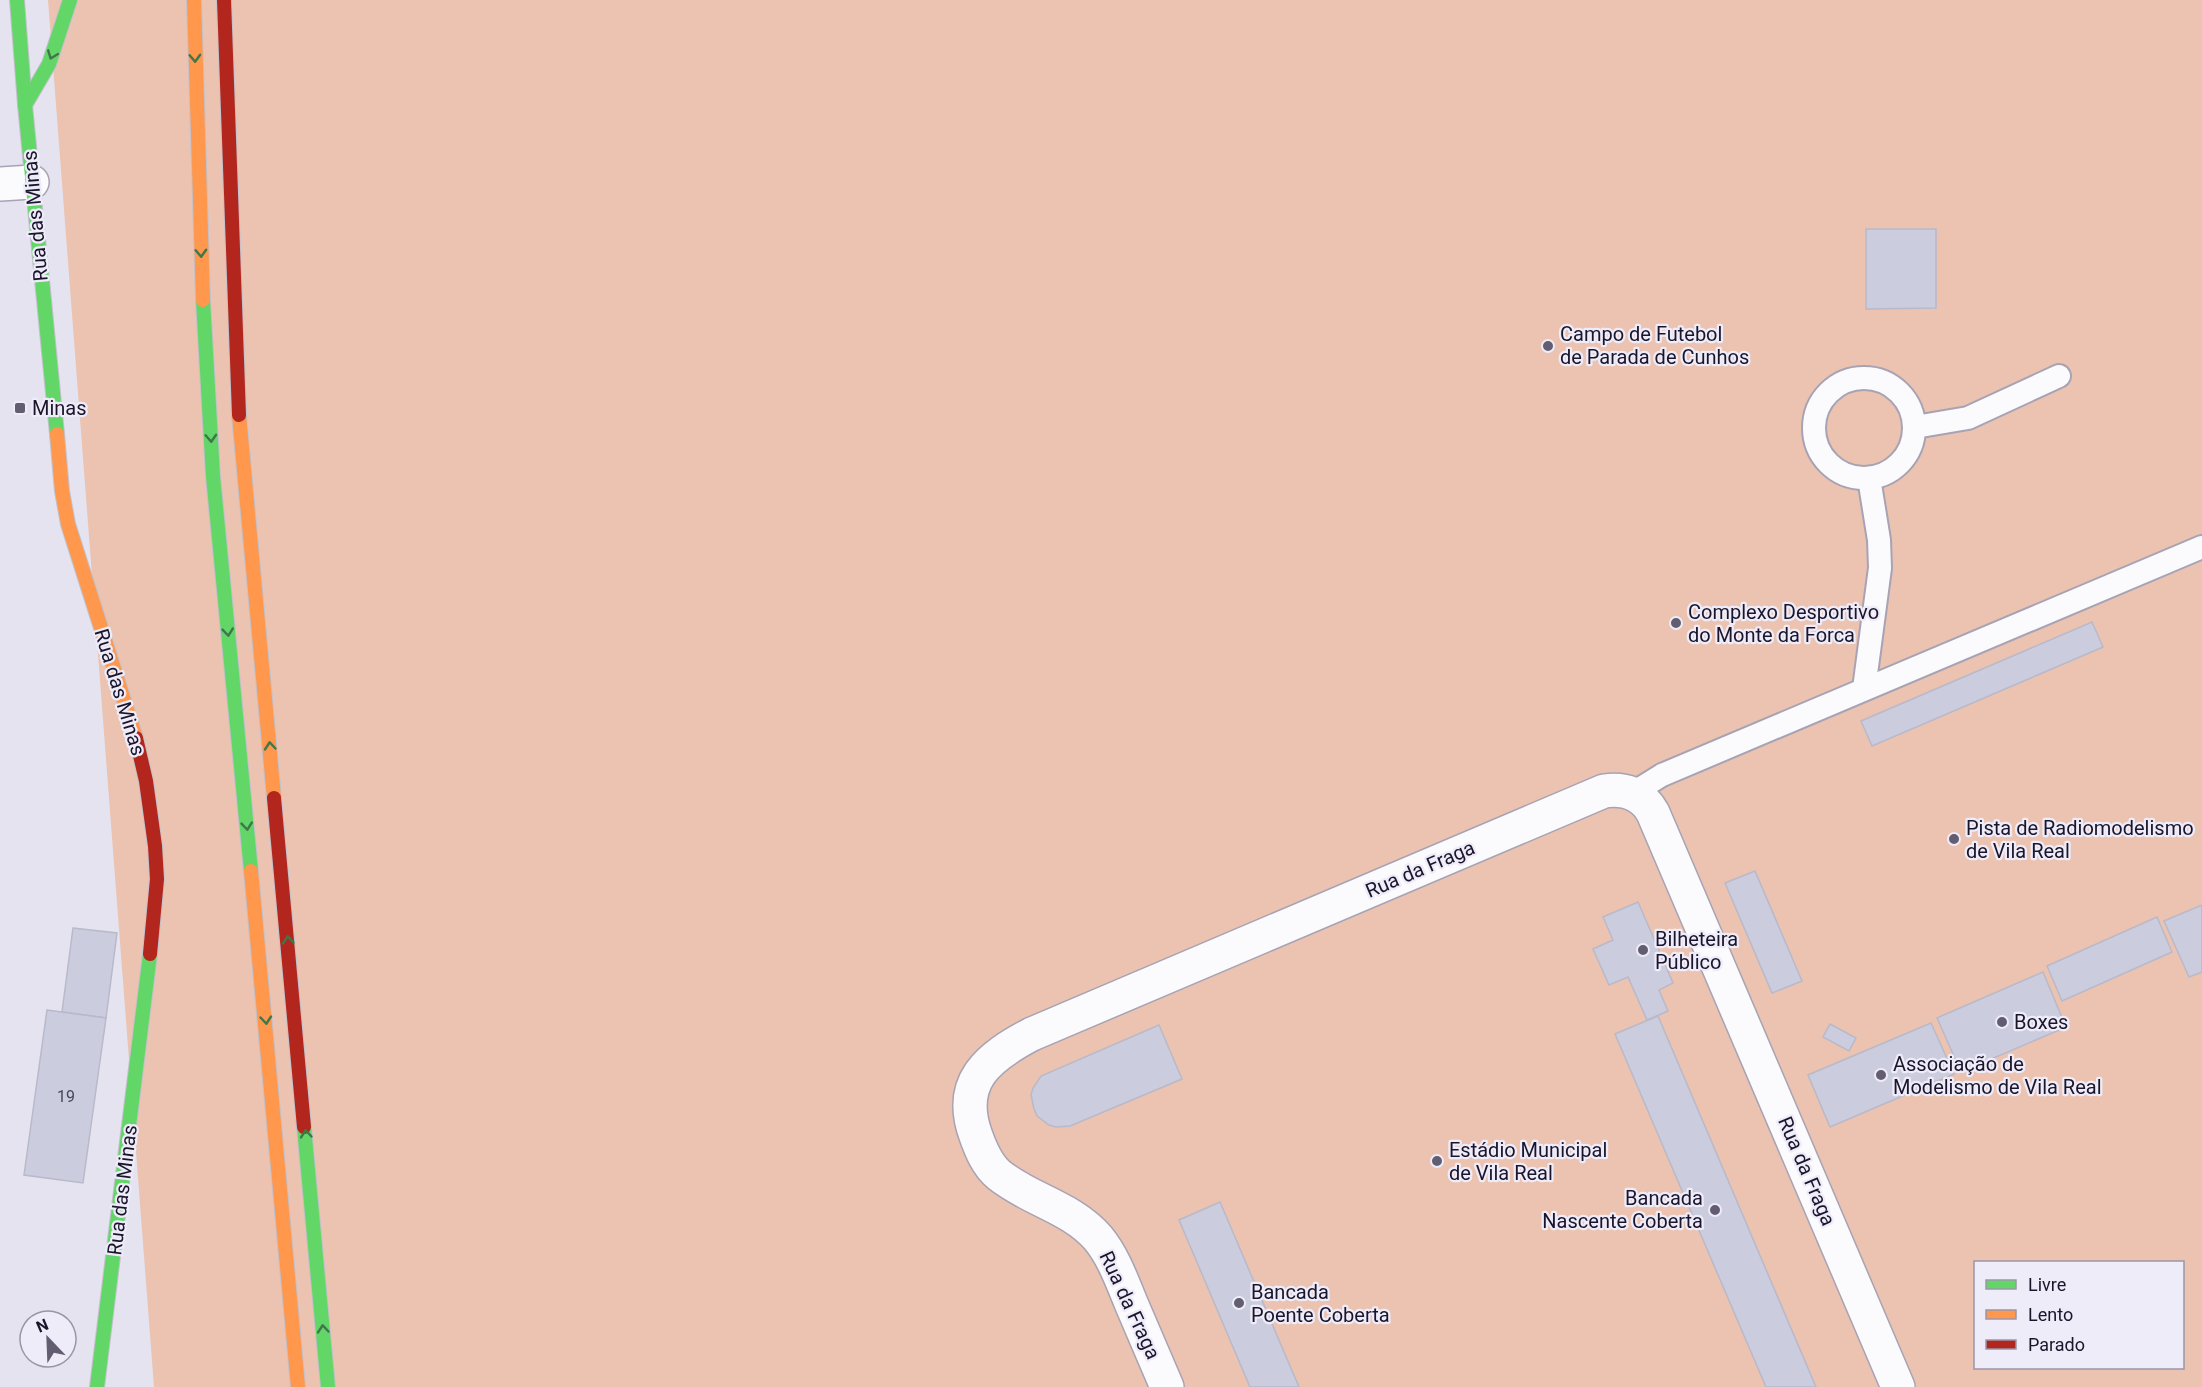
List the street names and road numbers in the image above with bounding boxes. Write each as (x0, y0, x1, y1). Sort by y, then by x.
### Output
street label: Rua das Minas (17, 150, 53, 282)
street label: Rua das Minas (89, 626, 151, 758)
street label: Rua da Fraga (1362, 835, 1478, 903)
street label: Rua da Fraga (1773, 1113, 1841, 1229)
street label: Rua das Minas (102, 1123, 142, 1257)
street label: Rua da Fraga (1095, 1247, 1165, 1363)

